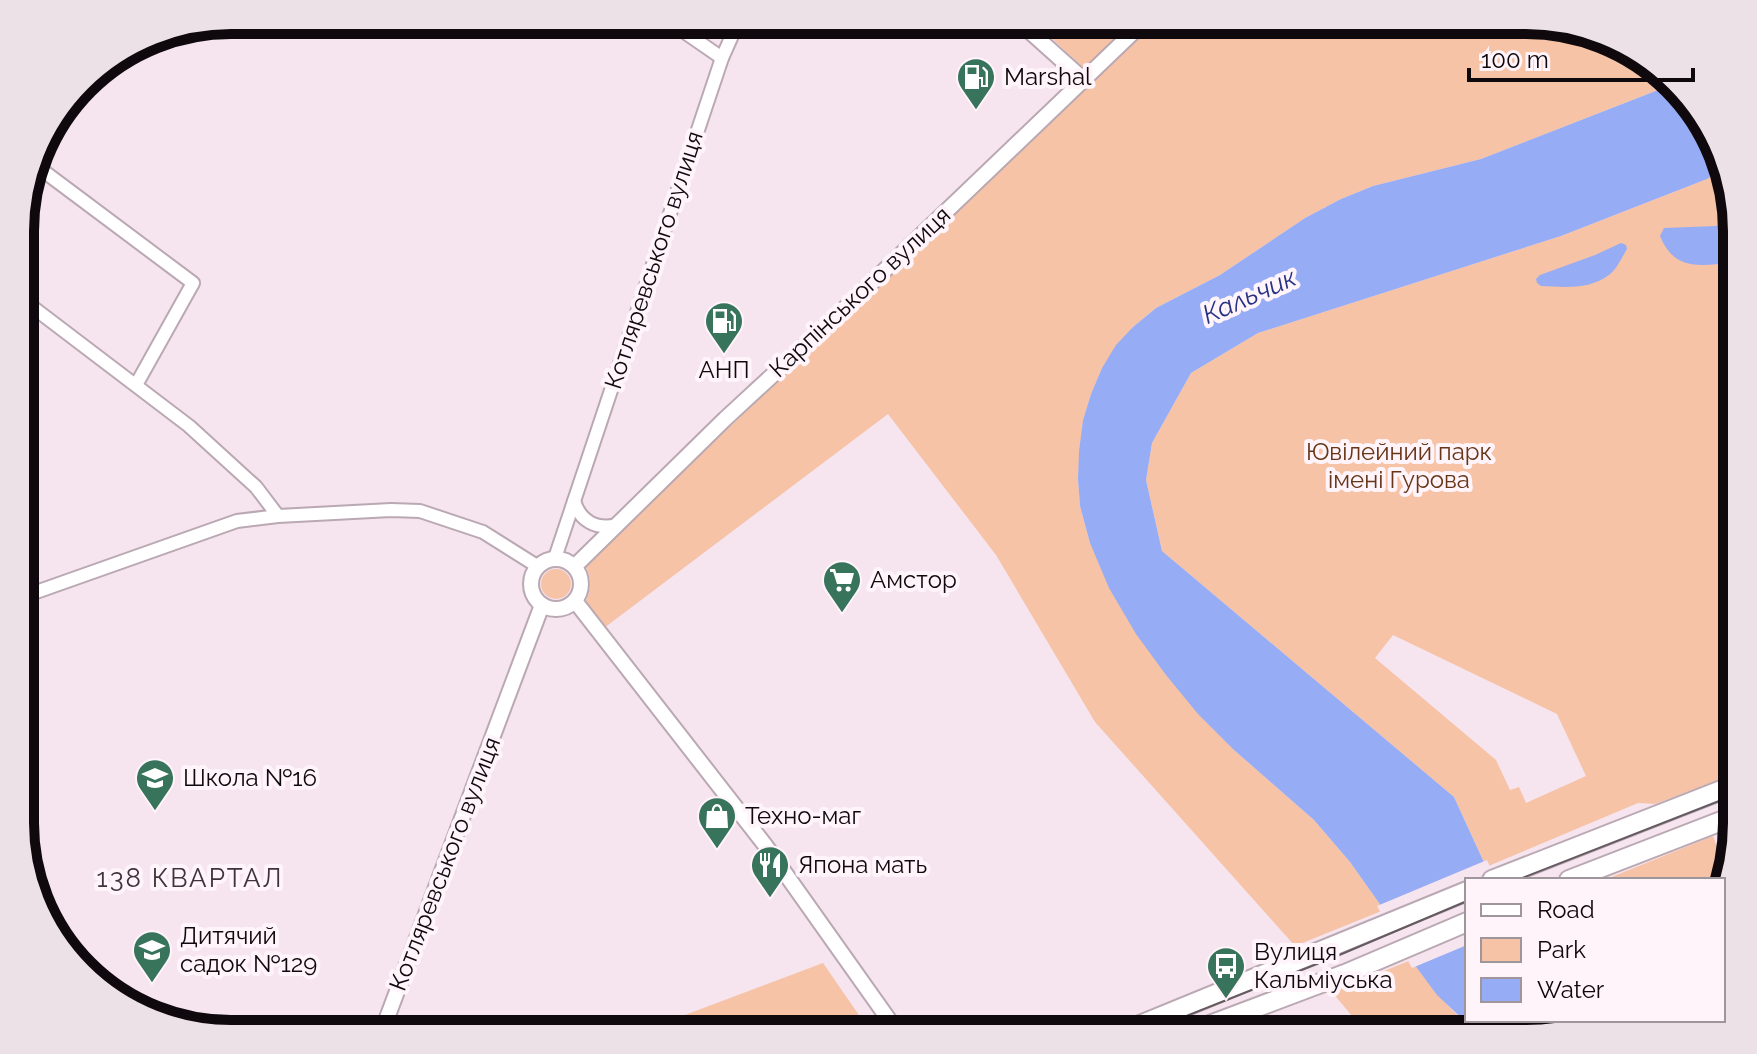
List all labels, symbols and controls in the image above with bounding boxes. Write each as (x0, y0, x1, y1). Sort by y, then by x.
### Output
scale bar (1469, 32, 1693, 82)
text: 100 m (1481, 45, 1549, 74)
fuel station icon: Marshal (955, 56, 997, 111)
place label: Marshal (1004, 62, 1092, 91)
street label: Котляревського вулиця (598, 127, 709, 392)
street label: Карпінського вулиця (763, 200, 956, 383)
water label: Кальчик (1198, 262, 1300, 330)
fuel station icon: АНП (703, 300, 745, 355)
place label: АНП (698, 355, 750, 384)
park label: Ювілейний парк імені Гурова (1306, 437, 1492, 494)
supermarket icon: Амстор (821, 559, 863, 614)
place label: Амстор (870, 565, 957, 594)
street label: Котляревського вулиця (383, 733, 506, 995)
school or university icon: Школа №16 (134, 757, 176, 812)
place label: Школа №16 (183, 763, 317, 792)
shop icon: Техно-маг (696, 795, 738, 850)
place label: Техно-маг (745, 801, 861, 830)
restaurant icon: Япона мать (749, 844, 791, 899)
place label: Япона мать (798, 850, 927, 879)
district label: 138 КВАРТАЛ (97, 863, 283, 893)
legend (1465, 878, 1725, 1022)
text: Road (1537, 895, 1595, 924)
place label: Дитячий садок №129 (180, 921, 317, 978)
school or university icon: Дитячий садок №129 (131, 929, 173, 984)
text: Park (1537, 935, 1586, 964)
place label: Вулиця Кальміуська (1254, 937, 1393, 994)
bus stop icon: Вулиця Кальміуська (1205, 945, 1247, 1000)
text: Water (1537, 975, 1605, 1004)

